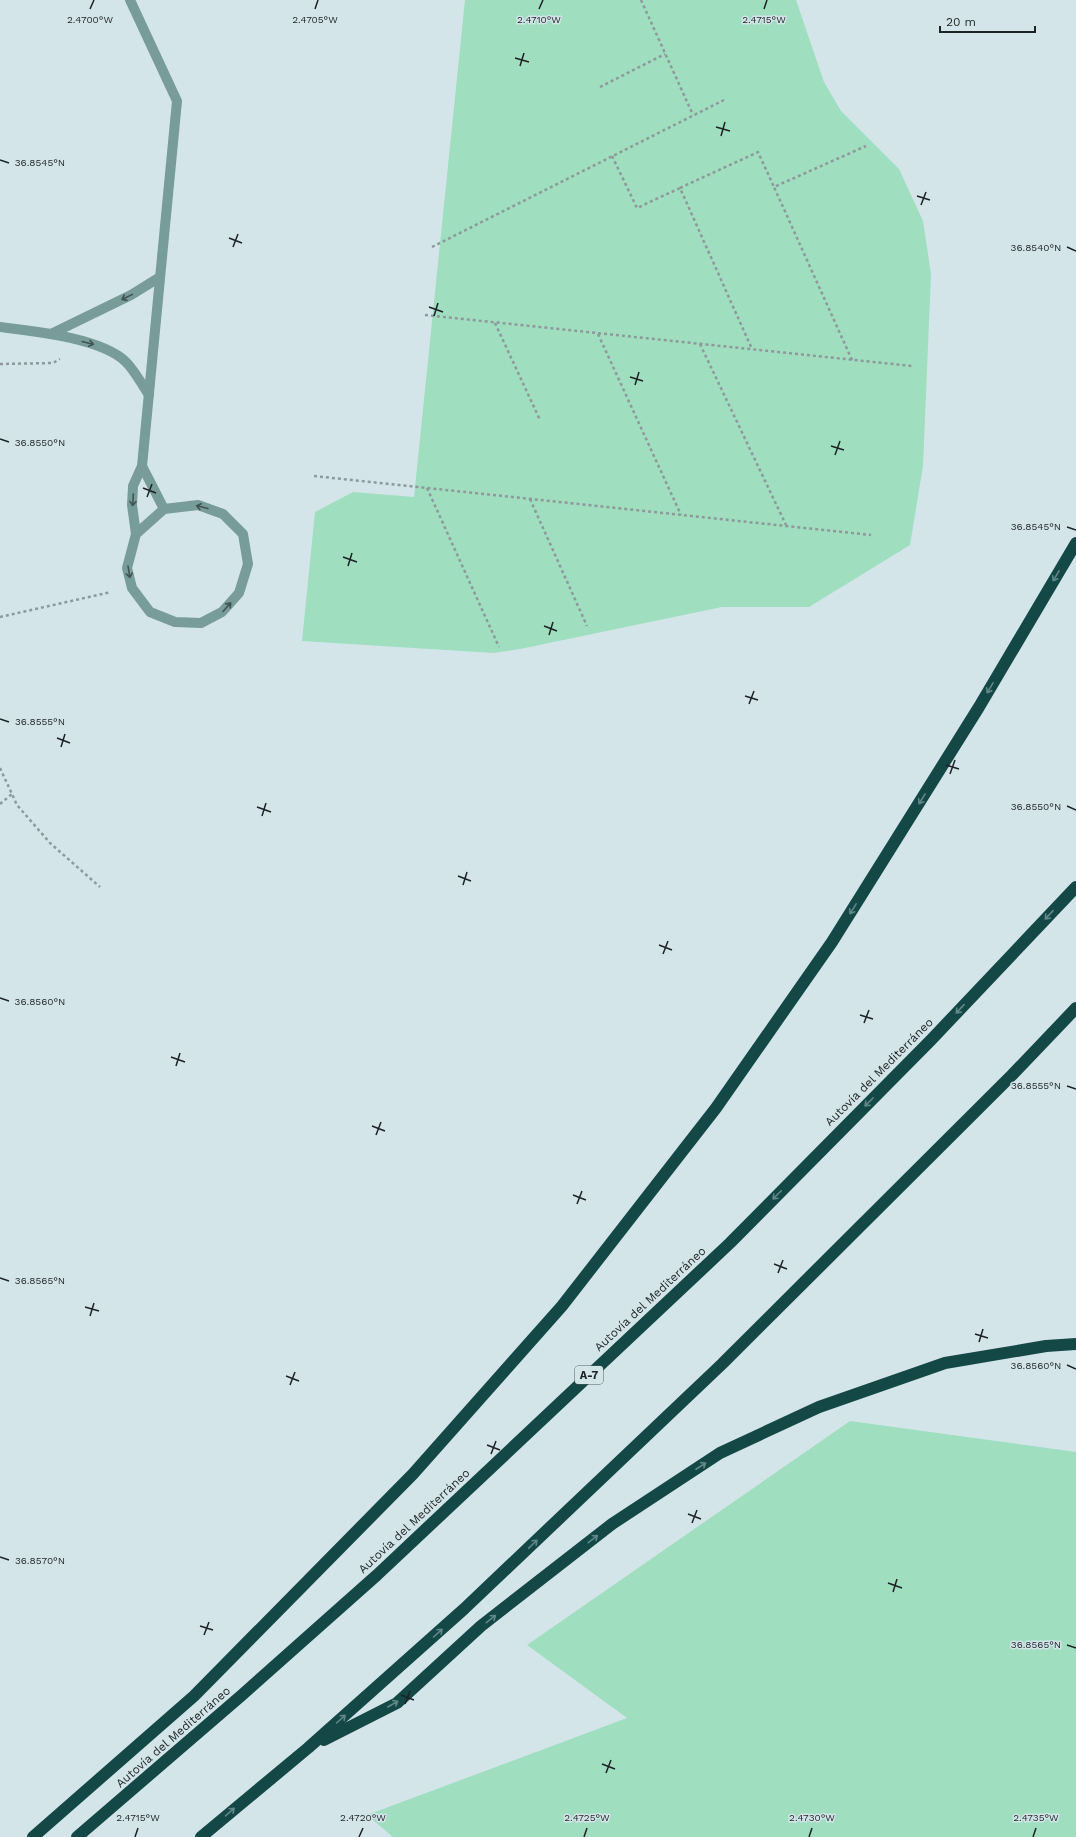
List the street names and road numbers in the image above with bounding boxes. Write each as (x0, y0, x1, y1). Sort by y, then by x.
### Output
street label: Autovía del Mediterráneo (822, 1015, 936, 1129)
street label: Autovía del Mediterráneo (591, 1244, 709, 1354)
road number: A-7 (575, 1366, 603, 1384)
street label: Autovía del Mediterráneo (355, 1466, 473, 1576)
street label: Autovía del Mediterráneo (113, 1683, 233, 1791)

